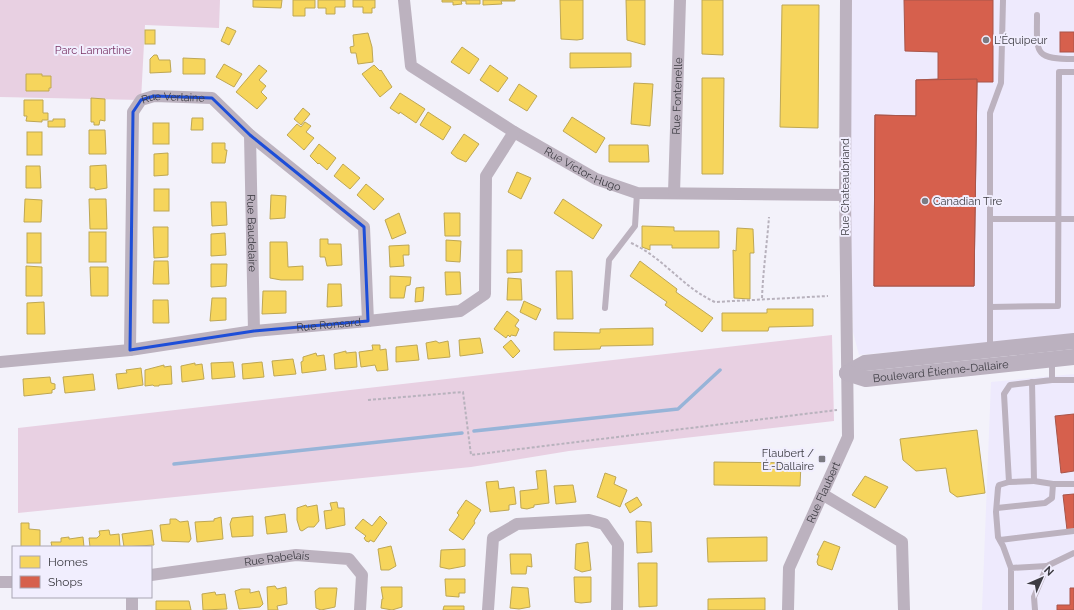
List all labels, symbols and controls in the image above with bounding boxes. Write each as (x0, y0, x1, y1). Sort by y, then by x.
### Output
place label: L'Équipeur (994, 33, 1048, 47)
marker: L'Équipeur (981, 35, 991, 45)
park label: Parc Lamartine (55, 44, 132, 57)
street label: Rue Fontenelle (670, 57, 685, 135)
street label: Rue Verlaine (140, 90, 206, 107)
street label: Rue Chateaubriand (839, 138, 852, 236)
street label: Rue Victor-Hugo (542, 145, 623, 194)
street label: Rue Baudelaire (244, 194, 259, 272)
place label: Canadian Tire (933, 195, 1003, 208)
marker: Canadian Tire (920, 196, 930, 206)
street label: Rue Ronsard (296, 316, 362, 334)
street label: Boulevard Étienne-Dallaire (872, 358, 1010, 385)
place label: Flaubert / É.-Dallaire (762, 447, 815, 473)
marker: Flaubert / É.-Dallaire (817, 454, 827, 464)
street label: Rue Flaubert (804, 460, 843, 525)
legend (12, 546, 152, 598)
street label: Rue Rabelais (243, 549, 310, 569)
text: Homes (48, 555, 88, 569)
north arrow (1022, 558, 1062, 598)
text: N (1041, 564, 1056, 579)
text: Shops (48, 575, 83, 589)

